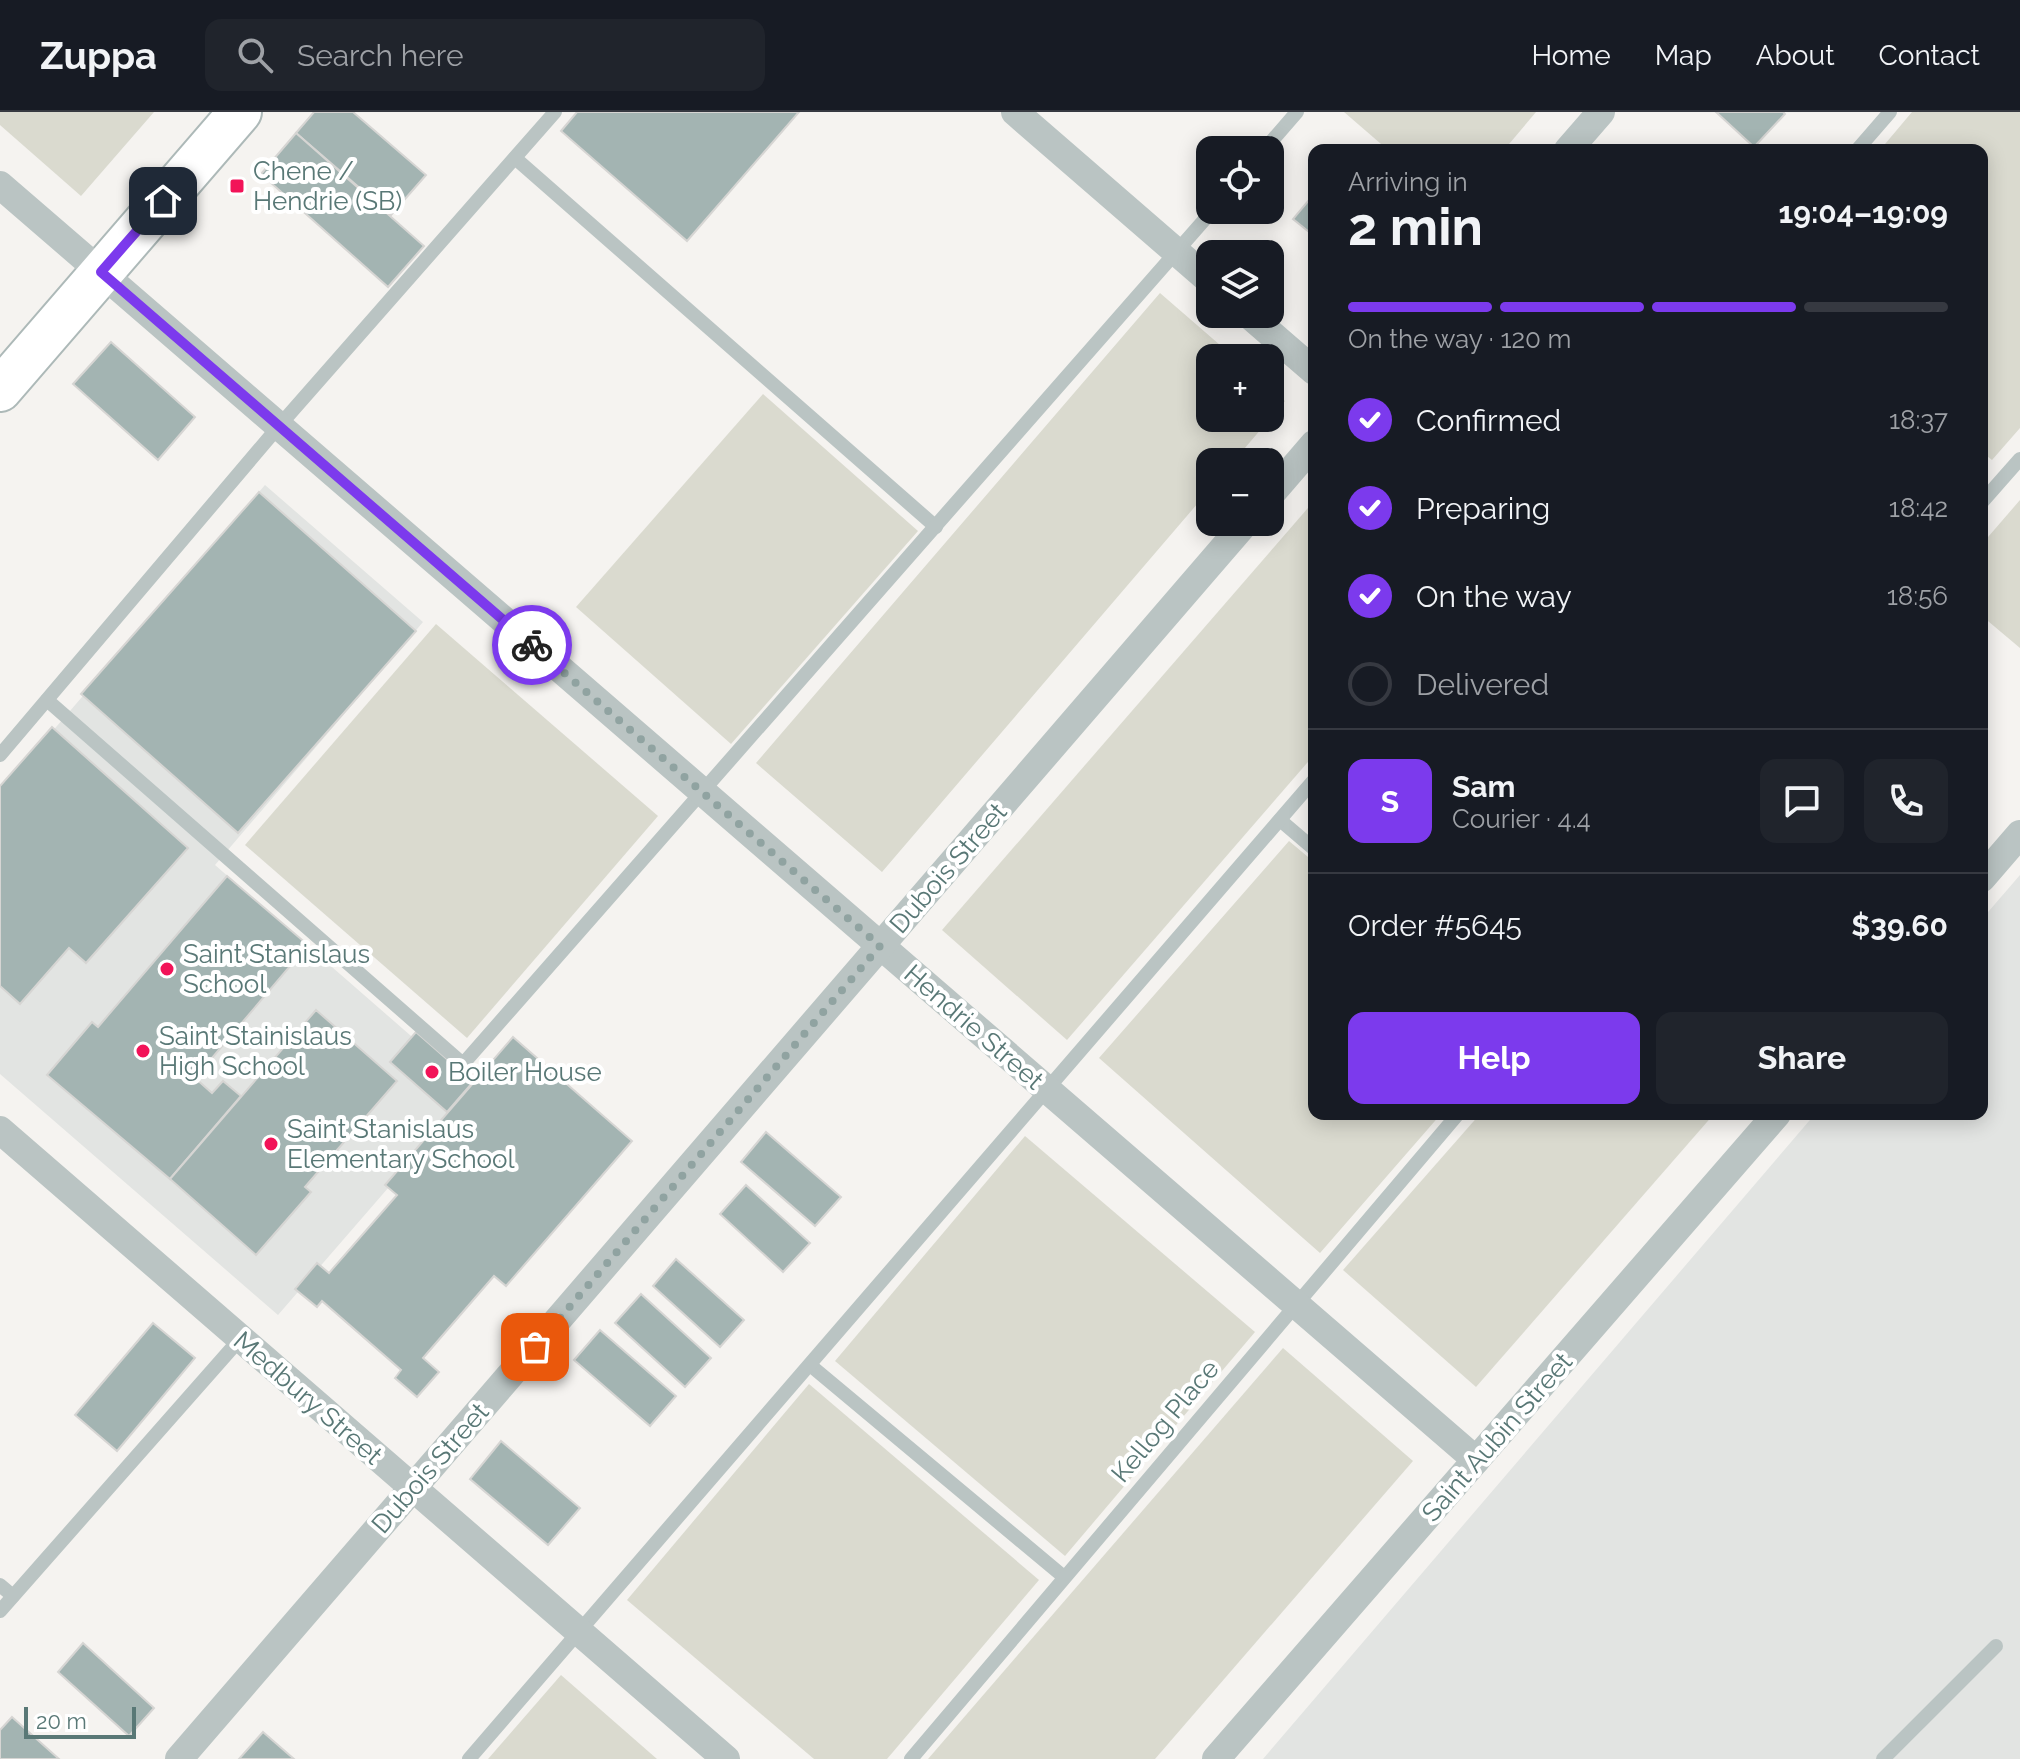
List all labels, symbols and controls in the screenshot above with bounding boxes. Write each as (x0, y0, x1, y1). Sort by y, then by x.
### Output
search box (205, 19, 765, 91)
text: Zuppa (40, 33, 157, 78)
icon: search (233, 33, 277, 77)
text: Search here (297, 38, 464, 73)
text: Home (1531, 39, 1611, 72)
text: Map (1655, 39, 1712, 72)
text: About (1756, 39, 1835, 72)
text: Contact (1879, 39, 1980, 72)
map controls (1196, 136, 1284, 536)
button: locate (1196, 136, 1284, 224)
place label: Chene / Hendrie (SB) (253, 156, 402, 216)
pin (129, 167, 197, 235)
text: Arriving in (1348, 167, 1468, 197)
marker: Chene / Hendrie (SB) (228, 177, 246, 195)
icon: home (141, 179, 185, 223)
text: 19:04–19:09 (1778, 195, 1948, 230)
text: 2 min (1348, 196, 1483, 257)
button: layers (1196, 240, 1284, 328)
text: On the way · 120 m (1348, 324, 1572, 354)
button: + (1196, 344, 1284, 432)
icon: check (1348, 398, 1392, 442)
text: Confirmed (1416, 403, 1561, 438)
text: 18:37 (1889, 405, 1948, 435)
button: − (1196, 448, 1284, 536)
icon: check (1348, 486, 1392, 530)
text: Preparing (1416, 491, 1550, 526)
text: 18:42 (1889, 493, 1948, 523)
icon: check (1348, 574, 1392, 618)
text: On the way (1416, 579, 1572, 614)
text: 18:56 (1887, 581, 1948, 611)
courier (492, 605, 572, 685)
icon: bike (510, 623, 554, 667)
text: Delivered (1416, 667, 1549, 702)
button: chat (1760, 759, 1844, 843)
button: phone (1864, 759, 1948, 843)
text: Sam (1452, 769, 1515, 804)
text: S (1381, 784, 1399, 819)
street label: Dubois Street (883, 797, 1013, 939)
text: Courier · 4.4 (1452, 804, 1591, 834)
text: Order #5645 (1348, 908, 1522, 943)
text: $39.60 (1851, 908, 1948, 943)
place label: Saint Stanislaus School (183, 939, 370, 999)
street label: Hendrie Street (898, 958, 1050, 1096)
marker: Saint Stanislaus School (158, 960, 176, 978)
button: Help (1348, 1012, 1640, 1104)
button: Share (1656, 1012, 1948, 1104)
place label: Saint Stainislaus High School (159, 1021, 352, 1081)
marker: Saint Stainislaus High School (134, 1042, 152, 1060)
place label: Boiler House (448, 1057, 602, 1087)
marker: Boiler House (423, 1063, 441, 1081)
place label: Saint Stanislaus Elementary School (287, 1114, 516, 1174)
marker: Saint Stanislaus Elementary School (262, 1135, 280, 1153)
pin (501, 1313, 569, 1381)
street label: Medbury Street (228, 1325, 389, 1471)
icon: bag (513, 1325, 557, 1369)
street label: Saint Aubin Street (1416, 1346, 1579, 1527)
street label: Kellog Place (1105, 1354, 1225, 1488)
street label: Dubois Street (365, 1397, 495, 1539)
scale bar (24, 1703, 136, 1739)
text: 20 m (36, 1708, 87, 1734)

